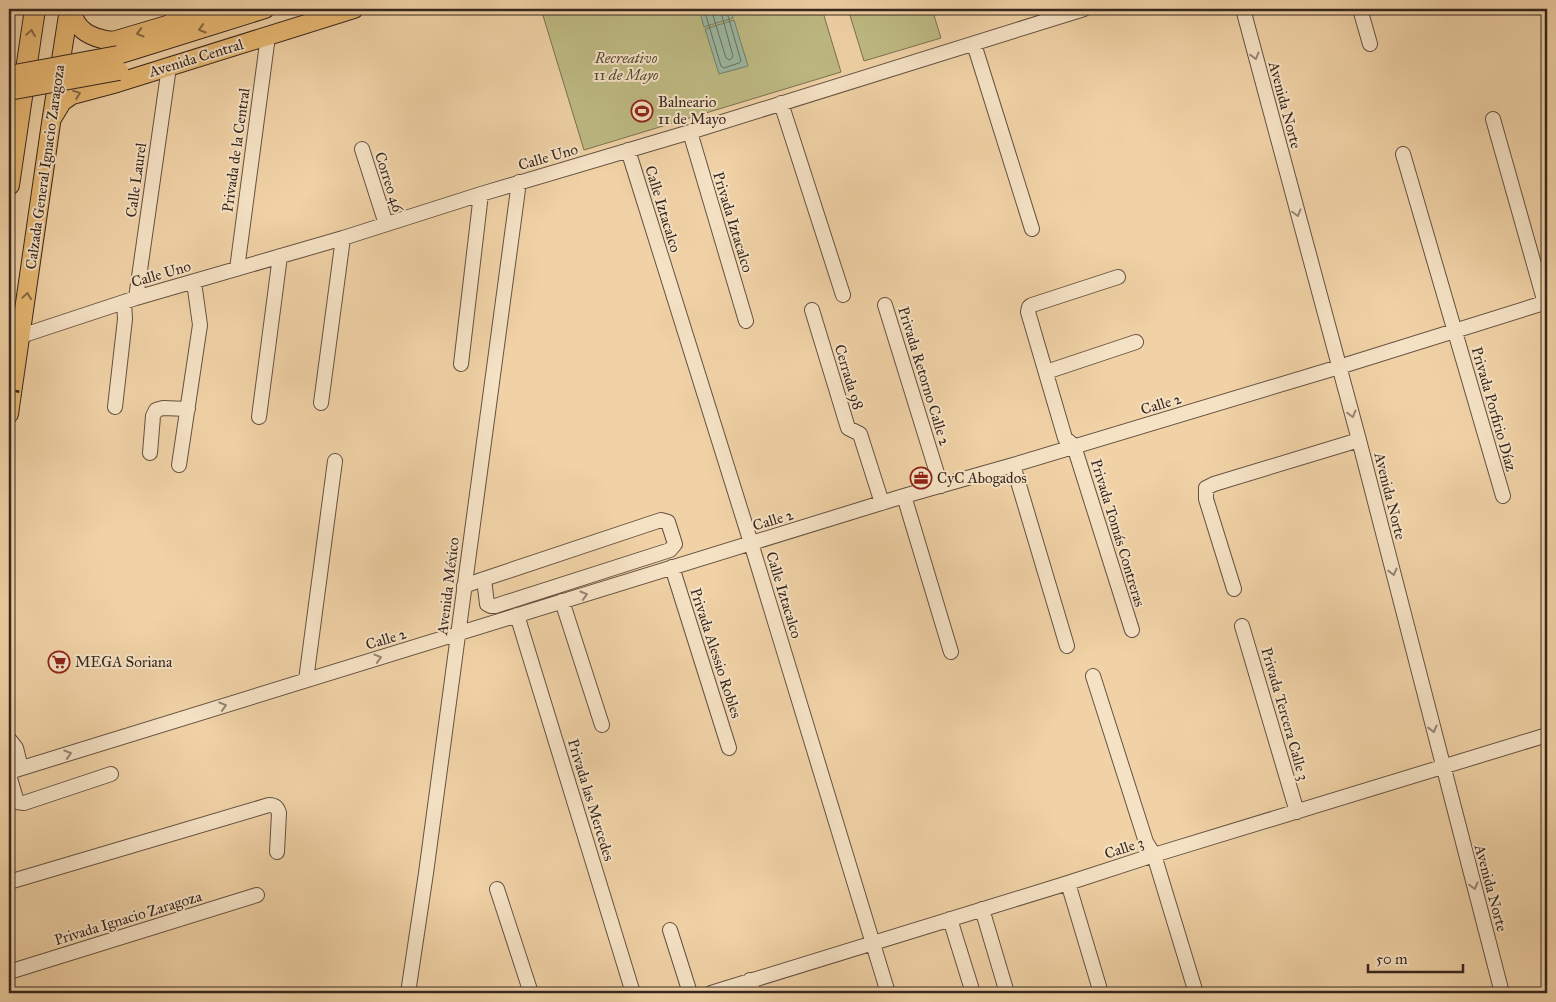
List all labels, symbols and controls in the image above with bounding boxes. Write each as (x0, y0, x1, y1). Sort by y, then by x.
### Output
one-way arrow (198, 23, 207, 33)
one-way arrow (137, 27, 145, 37)
one-way arrow (26, 28, 36, 37)
street label: Avenida Central (146, 35, 246, 81)
park label: Recreativo 11 de Mayo (594, 49, 659, 84)
one-way arrow (1250, 51, 1260, 59)
street label: Avenida Norte (1264, 59, 1305, 150)
street label: Calzada General Ignacio Zaragoza (22, 63, 68, 270)
street label: Privada de la Central (218, 86, 254, 213)
one-way arrow (72, 90, 81, 100)
place label: Balneario 11 de Mayo (658, 93, 727, 128)
sports icon: Balneario 11 de Mayo (630, 99, 654, 123)
street label: Calle Uno (516, 140, 580, 174)
street label: Calle Laurel (122, 141, 150, 219)
street label: Correo 46 (371, 150, 408, 216)
street label: Calle Iztacalco (641, 163, 685, 255)
street label: Privada Iztacalco (709, 169, 757, 275)
one-way arrow (1292, 208, 1302, 216)
street label: Calle Uno (129, 257, 193, 291)
one-way arrow (21, 292, 31, 300)
street label: Privada Retorno Calle 2 (894, 304, 954, 448)
street label: Cerrada 98 (831, 342, 867, 412)
street label: Privada Porfirio Díaz (1468, 345, 1520, 473)
street label: Calle 2 (1139, 389, 1184, 419)
one-way arrow (1346, 410, 1357, 419)
street label: Avenida Norte (1370, 450, 1410, 542)
street label: Privada Tomás Contreras (1087, 457, 1149, 609)
office icon: CyC Abogados (909, 466, 933, 490)
place label: CyC Abogados (937, 469, 1027, 487)
street label: Calle 2 (751, 505, 796, 535)
street label: Avenida México (433, 536, 463, 637)
street label: Calle Iztacalco (762, 549, 806, 641)
one-way arrow (1387, 567, 1398, 576)
street label: Privada Alessio Robles (686, 586, 746, 720)
one-way arrow (579, 590, 587, 600)
street label: Calle 2 (364, 624, 409, 654)
street label: Privada Tercera Calle 3 (1257, 645, 1313, 783)
supermarket icon: MEGA Soriana (47, 650, 71, 674)
place label: MEGA Soriana (75, 653, 173, 671)
one-way arrow (374, 654, 382, 664)
one-way arrow (218, 702, 227, 712)
one-way arrow (1427, 725, 1438, 734)
street label: Privada las Mercedes (564, 737, 618, 863)
one-way arrow (63, 750, 71, 760)
street label: Calle 3 (1102, 833, 1146, 863)
street label: Avenida Norte (1470, 842, 1511, 933)
one-way arrow (1468, 882, 1479, 891)
street label: Privada Ignacio Zaragoza (52, 887, 205, 949)
scale bar (1368, 942, 1464, 974)
text: 50 m (1376, 950, 1408, 968)

